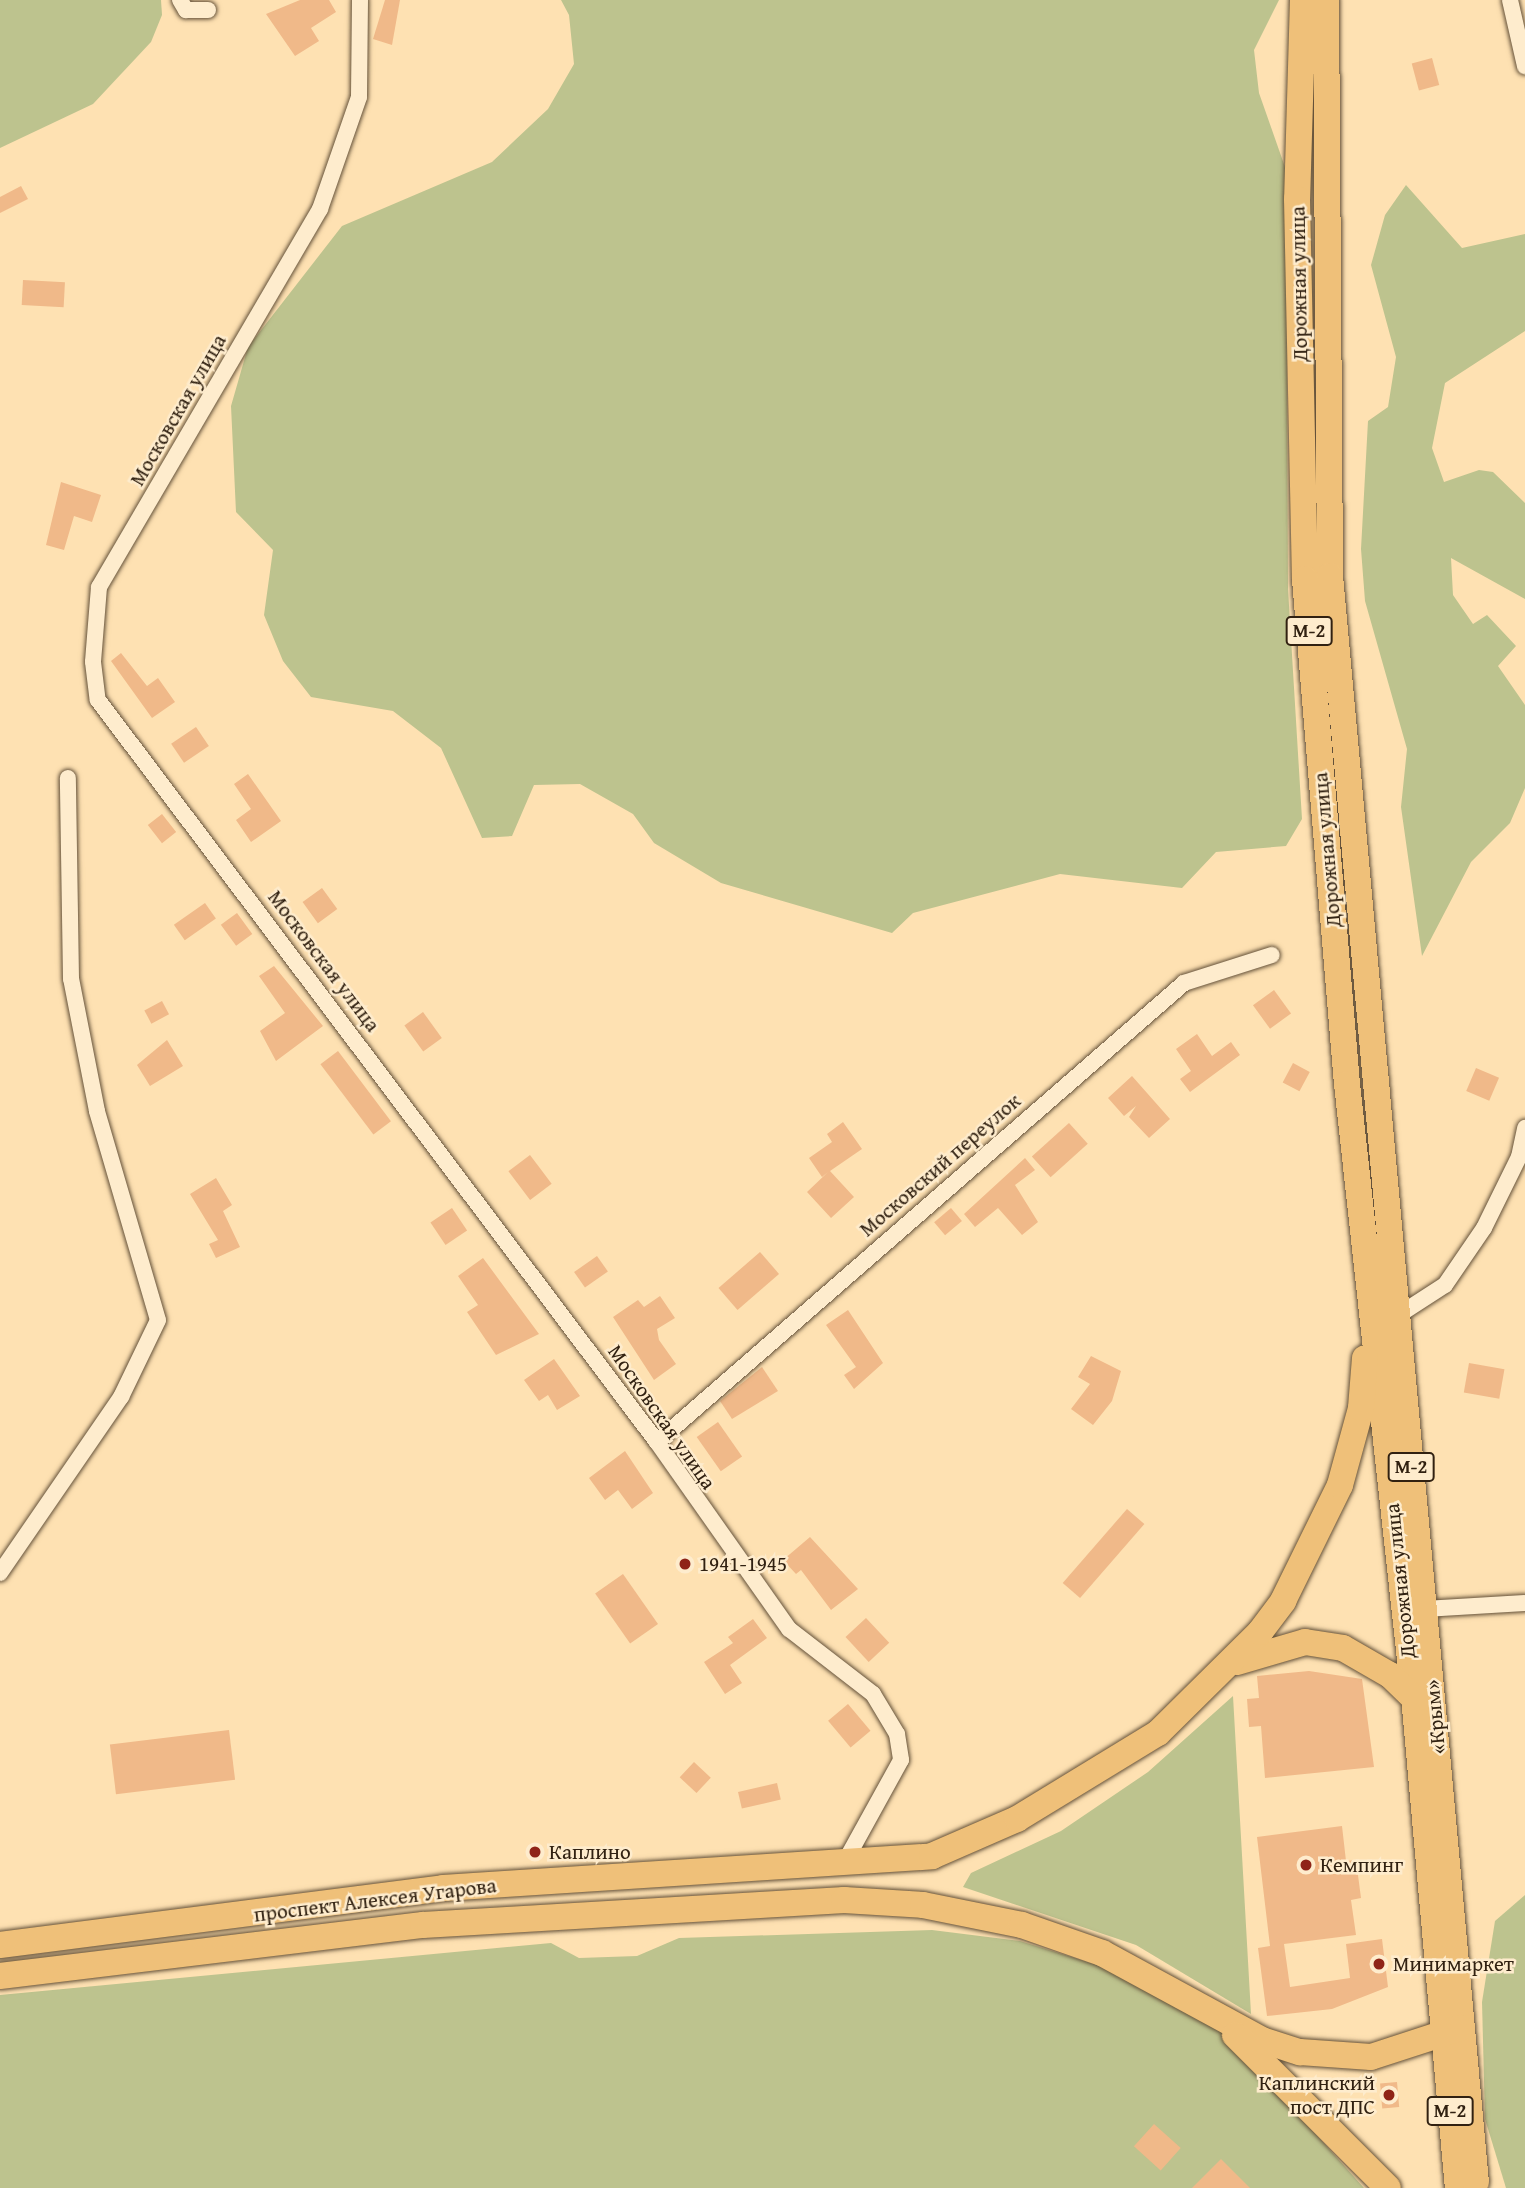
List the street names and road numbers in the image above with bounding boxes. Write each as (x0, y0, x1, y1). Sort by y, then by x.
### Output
street label: Дорожная улица (1285, 206, 1313, 362)
street label: Московская улица (124, 330, 232, 490)
road number: М-2 (1284, 616, 1334, 646)
street label: Дорожная улица (1308, 771, 1346, 929)
street label: Московская улица (263, 885, 385, 1037)
street label: Московский переулок (854, 1088, 1026, 1242)
street label: Московская улица (603, 1340, 721, 1494)
road number: М-2 (1386, 1452, 1436, 1483)
street label: Дорожная улица (1379, 1502, 1421, 1660)
street label: «Крым» (1419, 1679, 1451, 1755)
street label: проспект Алексея Угарова (252, 1873, 498, 1927)
road number: М-2 (1426, 2096, 1474, 2126)

